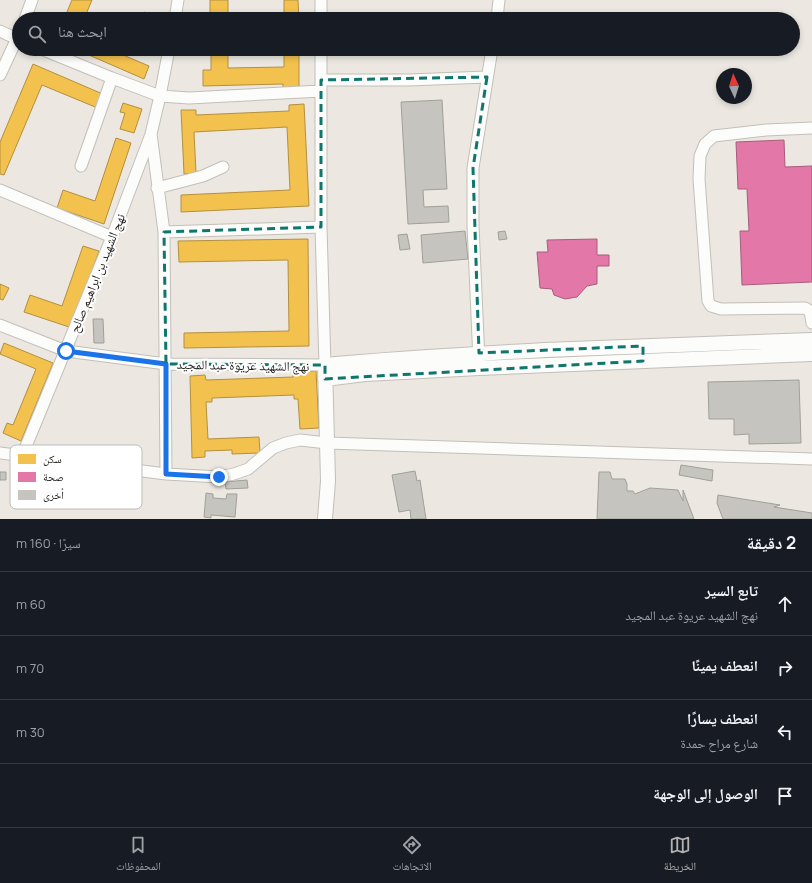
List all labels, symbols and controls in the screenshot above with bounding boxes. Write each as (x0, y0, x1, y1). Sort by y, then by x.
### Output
search box (12, 12, 800, 56)
text: ابحث هنا (58, 21, 107, 42)
icon: search (26, 23, 48, 45)
north arrow (716, 68, 752, 104)
street label: نهج الشهيد بن ابراهيم صالح (65, 211, 130, 336)
route start (57, 342, 75, 360)
street label: نهج الشهيد عريوة عبد المجيد (176, 355, 310, 376)
legend (10, 445, 142, 509)
text: سكن (43, 451, 62, 466)
route end (210, 468, 228, 486)
text: صحة (43, 469, 64, 484)
text: أخرى (43, 487, 64, 502)
text: 2 دقيقة (747, 531, 796, 554)
text: سيرًا · 160 m (16, 534, 80, 552)
text: تابع السير (705, 580, 758, 601)
icon: ahead (774, 593, 796, 615)
text: 60 m (16, 595, 46, 613)
text: نهج الشهيد عريوة عبد المجيد (625, 606, 758, 624)
text: انعطف يمينًا (691, 655, 758, 676)
icon: right (774, 657, 796, 679)
text: 70 m (16, 659, 44, 677)
text: انعطف يسارًا (687, 708, 758, 729)
icon: left (774, 721, 796, 743)
text: 30 m (16, 723, 45, 741)
text: شارع مراح حمدة (680, 734, 758, 752)
text: الوصول إلى الوجهة (653, 783, 758, 804)
icon: arrive (774, 785, 796, 807)
tab: المحفوظات (116, 834, 161, 877)
tab: الاتجاهات (393, 834, 432, 877)
tab: الخريطة (664, 834, 696, 877)

